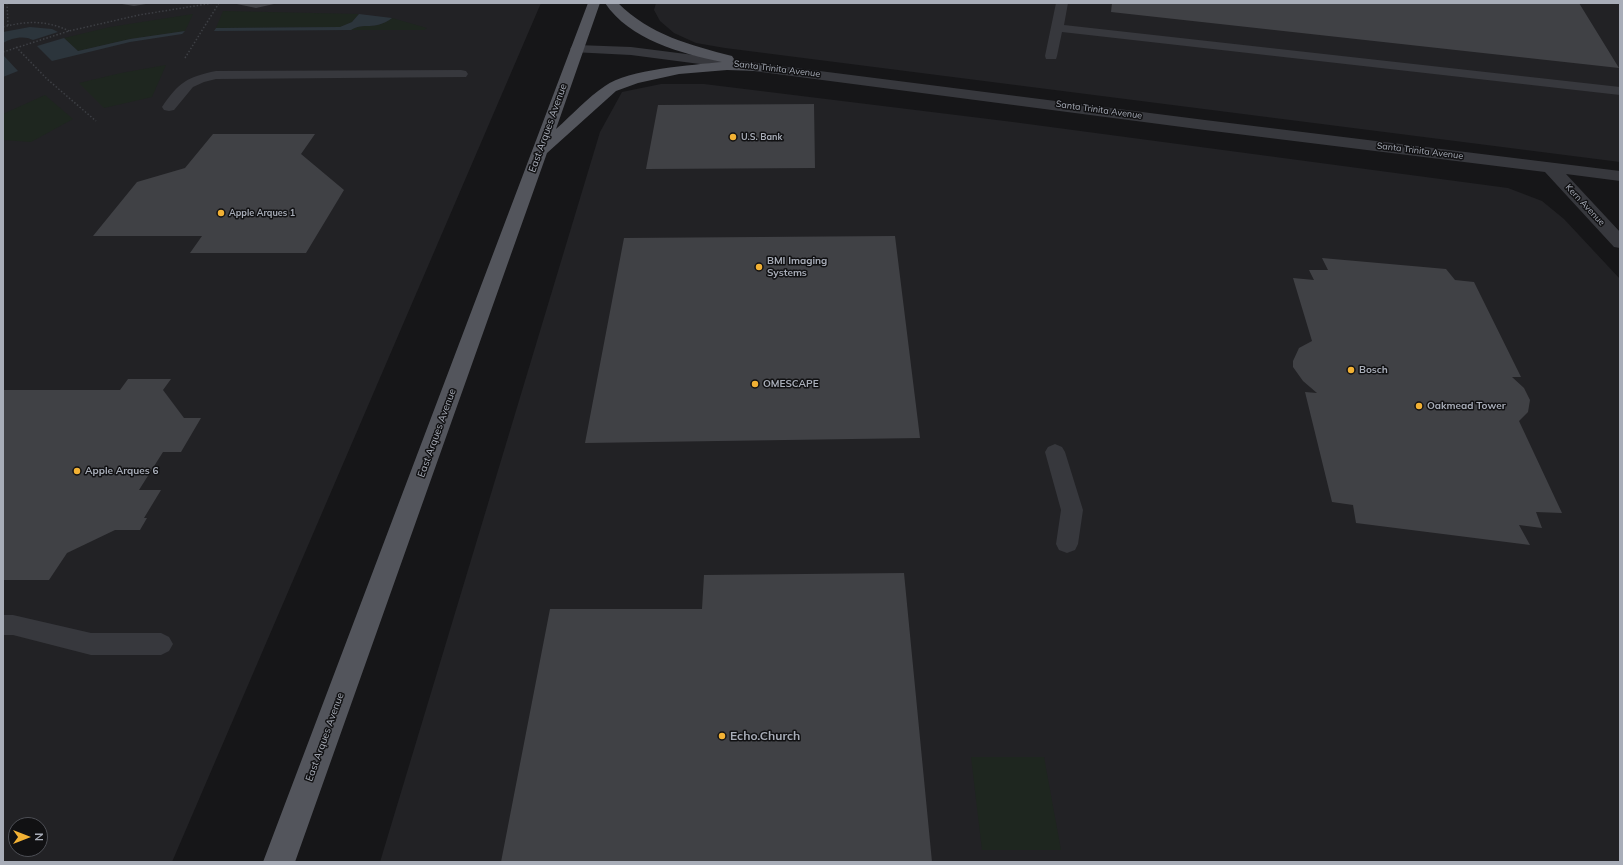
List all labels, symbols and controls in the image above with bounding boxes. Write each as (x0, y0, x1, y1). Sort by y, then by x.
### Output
street label: Santa Trinita Avenue (733, 58, 821, 80)
street label: East Arques Avenue (526, 82, 570, 174)
street label: Santa Trinita Avenue (1055, 99, 1143, 121)
marker: U.S. Bank (728, 132, 738, 142)
place label: U.S. Bank (741, 132, 782, 142)
street label: Santa Trinita Avenue (1376, 140, 1464, 162)
street label: Kern Avenue (1563, 182, 1607, 228)
marker: Apple Arques 1 (216, 208, 226, 218)
place label: Apple Arques 1 (229, 208, 295, 218)
place label: BMI Imaging Systems (767, 255, 827, 278)
marker: BMI Imaging Systems (754, 262, 764, 272)
place label: Bosch (1359, 364, 1388, 376)
marker: Bosch (1346, 365, 1356, 375)
place label: OMESCAPE (763, 378, 819, 390)
marker: OMESCAPE (750, 379, 760, 389)
street label: East Arques Avenue (415, 387, 459, 479)
place label: Oakmead Tower (1427, 400, 1506, 412)
marker: Oakmead Tower (1414, 401, 1424, 411)
place label: Apple Arques 6 (85, 465, 158, 477)
marker: Apple Arques 6 (72, 466, 82, 476)
street label: East Arques Avenue (303, 691, 347, 783)
place label: Echo.Church (730, 729, 800, 743)
marker: Echo.Church (717, 731, 727, 741)
north arrow (8, 817, 48, 857)
text: N (32, 833, 46, 841)

